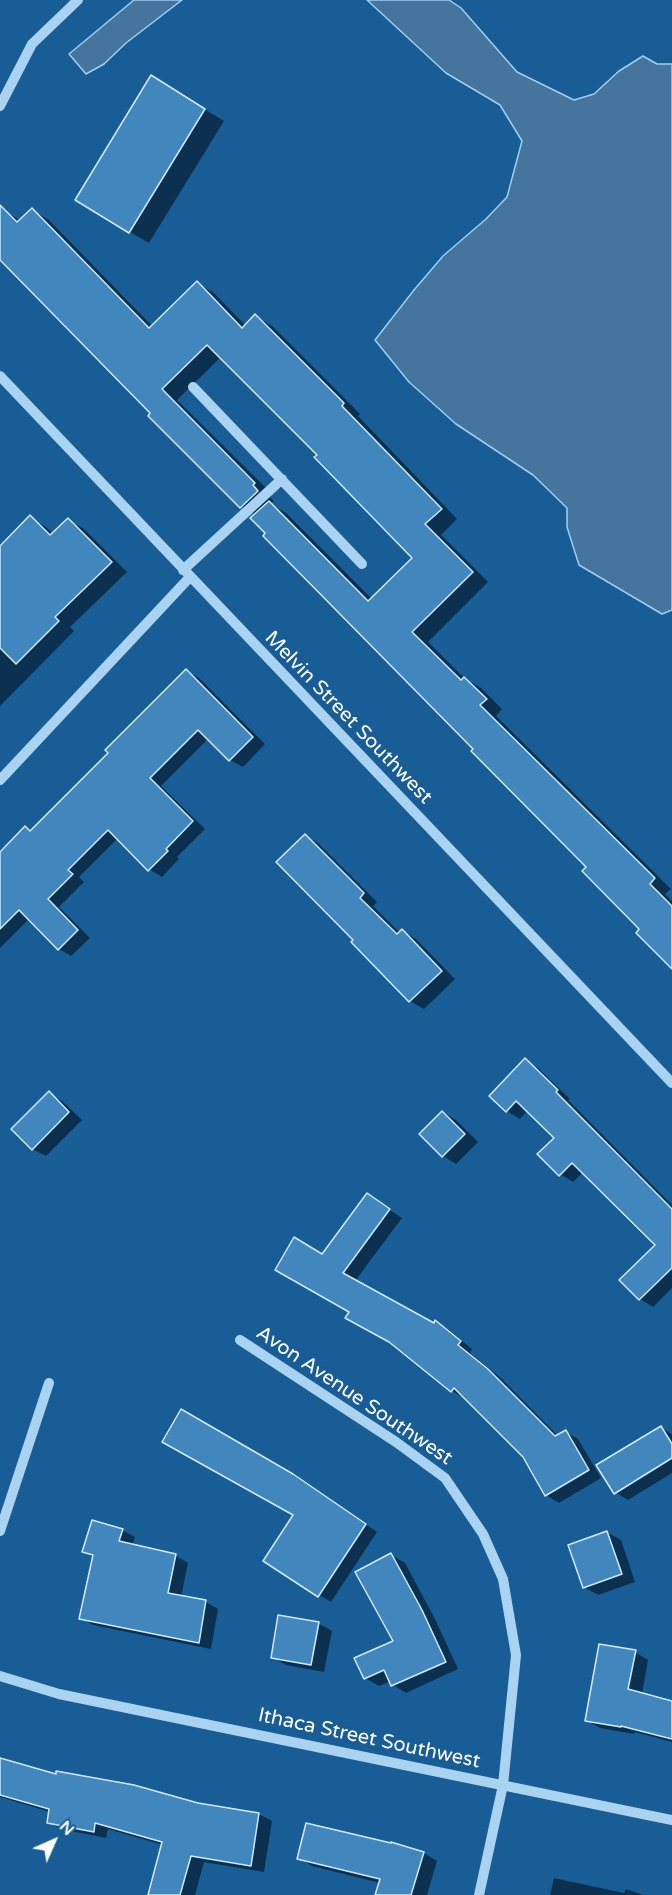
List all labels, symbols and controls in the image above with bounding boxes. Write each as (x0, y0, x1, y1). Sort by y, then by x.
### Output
street label: Melvin Street Southwest (259, 627, 437, 809)
street label: Avon Avenue Southwest (251, 1321, 457, 1471)
street label: Ithaca Street Southwest (256, 1704, 482, 1774)
north arrow (24, 1811, 84, 1871)
text: N (55, 1817, 78, 1840)

